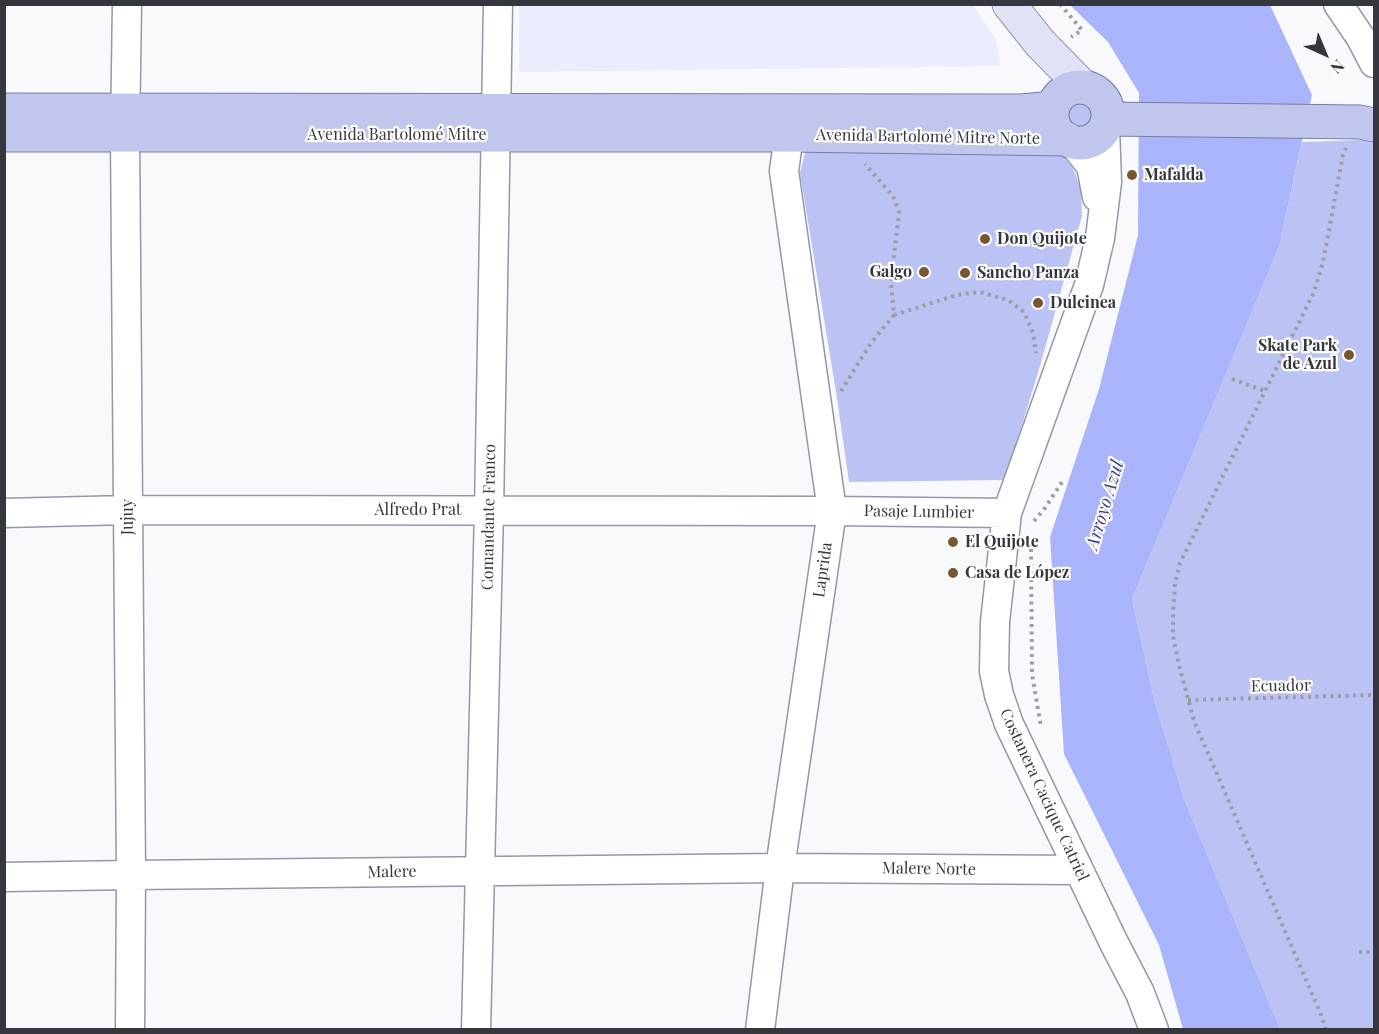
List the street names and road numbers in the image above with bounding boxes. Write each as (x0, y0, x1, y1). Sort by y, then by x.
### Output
street label: Avenida Bartolomé Mitre (307, 125, 487, 145)
street label: Avenida Bartolomé Mitre Norte (816, 125, 1040, 149)
street label: Comandante Franco (478, 444, 500, 590)
street label: Jujuy (118, 499, 138, 535)
street label: Alfredo Prat (374, 500, 462, 520)
street label: Pasaje Lumbier (864, 501, 974, 523)
street label: Laprida (810, 541, 836, 599)
street label: Ecuador (1251, 676, 1311, 696)
street label: Costanera Cacique Catriel (996, 706, 1092, 884)
street label: Malere Norte (882, 859, 976, 879)
street label: Malere (367, 862, 417, 882)

